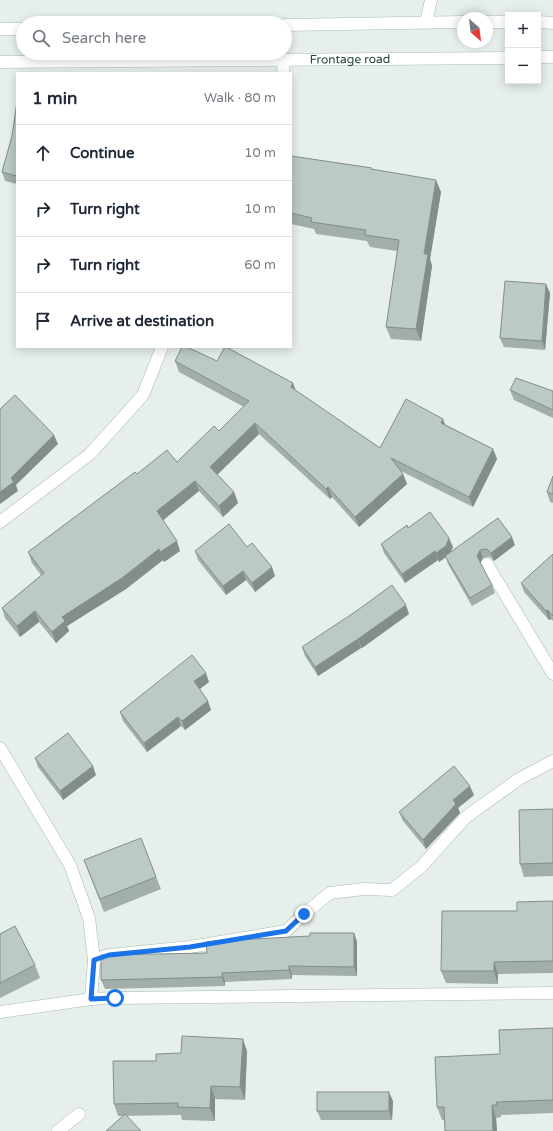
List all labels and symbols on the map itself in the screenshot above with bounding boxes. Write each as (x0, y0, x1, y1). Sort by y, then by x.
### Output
north arrow (457, 12, 493, 48)
street label: Frontage road (310, 52, 390, 67)
route end (295, 905, 313, 923)
route start (106, 989, 124, 1007)

